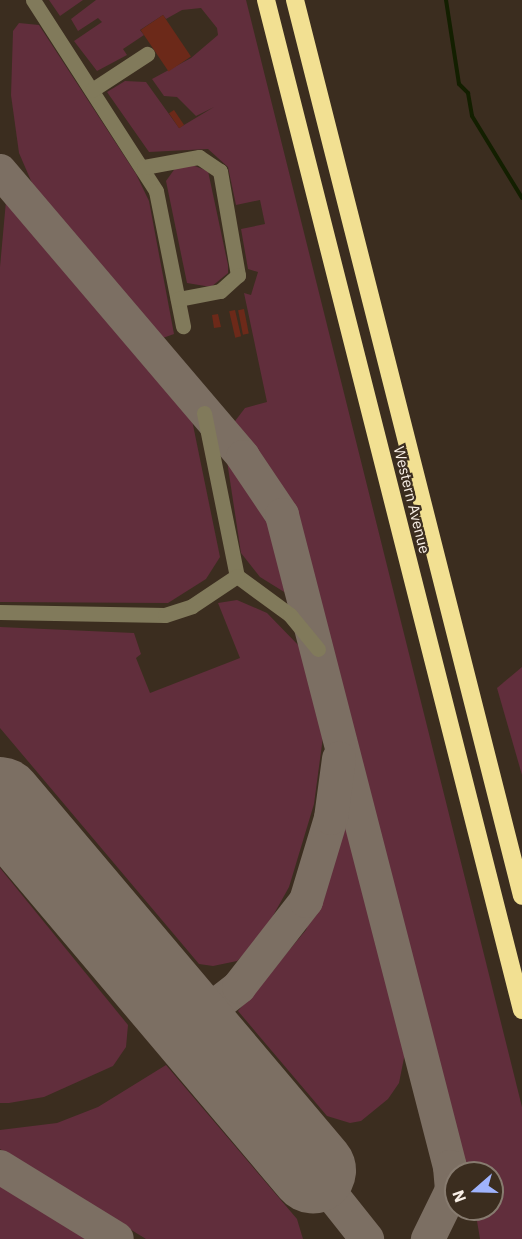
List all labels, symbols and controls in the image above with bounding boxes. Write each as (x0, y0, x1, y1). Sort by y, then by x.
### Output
street label: Western Avenue (390, 445, 434, 555)
north arrow (444, 1161, 504, 1221)
text: N (448, 1188, 470, 1205)

